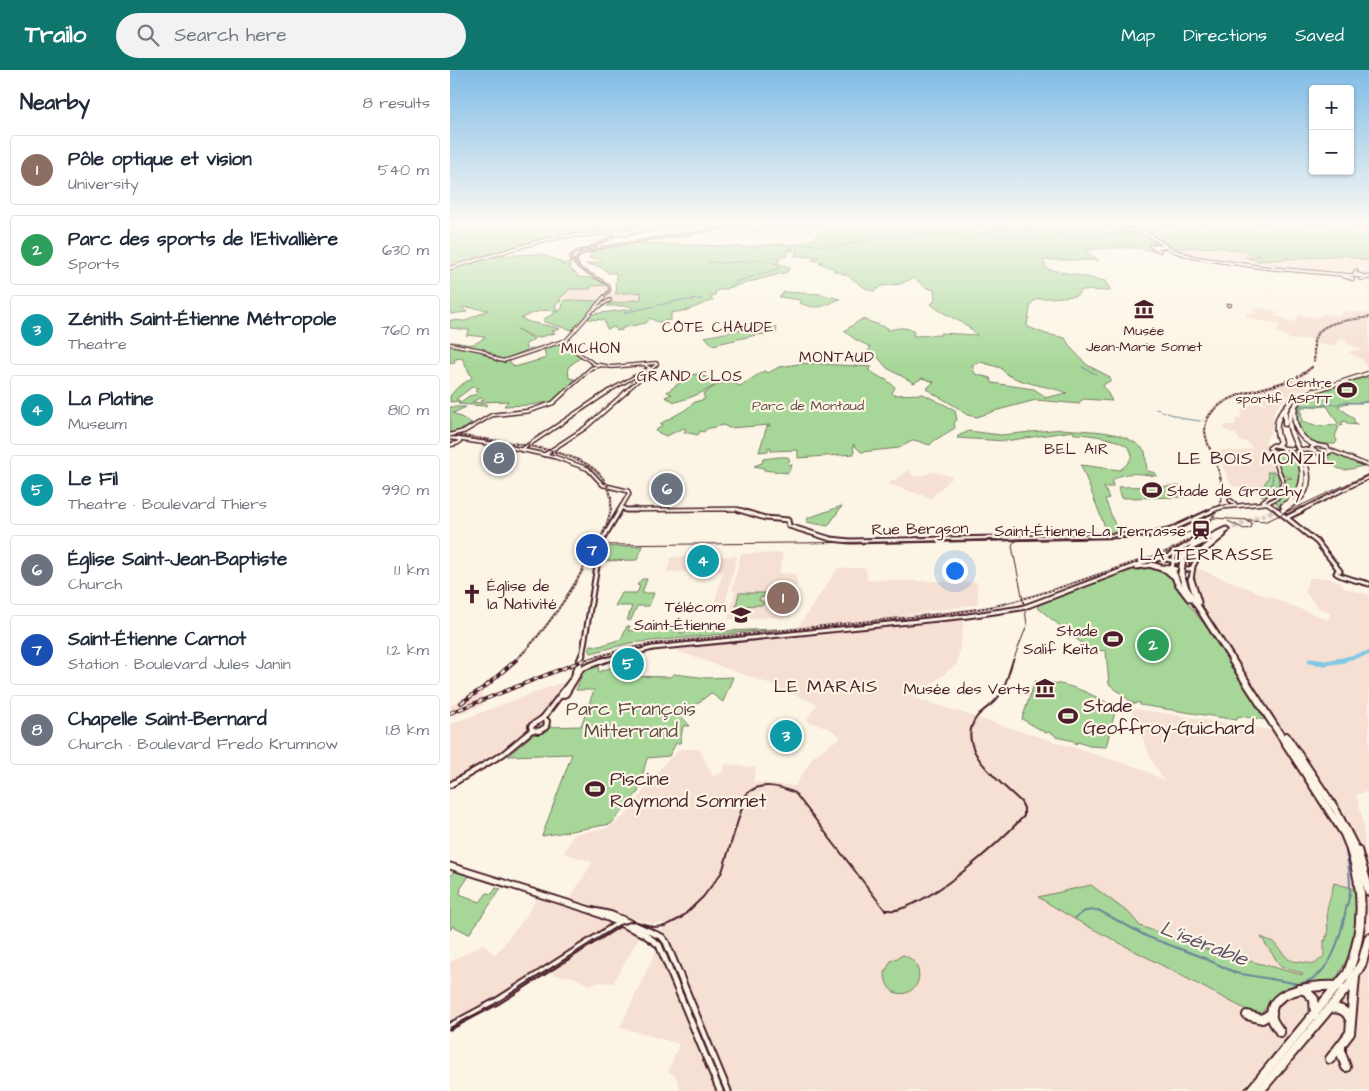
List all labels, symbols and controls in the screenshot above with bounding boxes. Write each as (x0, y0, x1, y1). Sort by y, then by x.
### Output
search box (116, 13, 466, 58)
text: Trailo (25, 18, 86, 52)
icon: search (134, 21, 162, 49)
text: Search here (174, 22, 286, 49)
text: Map (1121, 23, 1155, 48)
text: Directions (1183, 23, 1267, 48)
text: Saved (1295, 23, 1344, 48)
map controls (1309, 85, 1354, 175)
button: + (1309, 85, 1354, 130)
text: Nearby (20, 88, 90, 117)
text: 8 results (363, 92, 430, 114)
button: − (1309, 130, 1354, 175)
text: Pôle optique et vision (68, 146, 252, 173)
text: 1 (36, 159, 38, 181)
text: 540 m (378, 159, 429, 181)
text: University (68, 173, 139, 195)
text: Parc des sports de l'Etivallière (68, 226, 338, 253)
text: 2 (32, 239, 42, 261)
text: 630 m (382, 239, 429, 261)
text: Sports (68, 253, 120, 275)
museum icon: Musée Jean-Marie Somet (1133, 298, 1155, 320)
text: Zénith Saint-Étienne Métropole (68, 306, 336, 333)
district label: CÔTE CHAUDE (662, 317, 774, 338)
text: 3 (33, 319, 41, 341)
text: 760 m (380, 319, 429, 341)
place label: Musée Jean-Marie Somet (1086, 321, 1202, 357)
text: Theatre (68, 333, 127, 355)
district label: MICHON (561, 338, 621, 359)
district label: MONTAUD (799, 347, 875, 368)
district label: GRAND CLOS (637, 366, 743, 387)
place label: Centre sportif ASPTT (1236, 373, 1332, 409)
sports icon: Centre sportif ASPTT (1336, 379, 1358, 401)
text: La Platine (68, 386, 154, 413)
park label: Parc de Montaud (752, 396, 864, 416)
text: 4 (32, 399, 42, 421)
text: 810 m (388, 399, 429, 421)
text: Museum (68, 413, 127, 435)
pin: 8 (483, 439, 515, 477)
district label: BEL AIR (1044, 439, 1110, 460)
district label: LE BOIS MONZIL (1177, 446, 1335, 471)
text: Le Fil (68, 466, 118, 493)
pin: 6 (651, 470, 683, 508)
text: 5 (31, 479, 43, 501)
text: 990 m (382, 479, 429, 501)
sports icon: Stade de Grouchy (1141, 479, 1163, 501)
place label: Stade de Grouchy (1167, 480, 1303, 503)
text: Theatre · Boulevard Thiers (68, 493, 267, 515)
street label: Rue Bergson (871, 517, 969, 542)
station icon: Saint-Étienne-La Terrasse (1190, 519, 1212, 541)
place label: Saint-Étienne-La Terrasse (994, 520, 1186, 542)
pin: 7 (576, 531, 608, 569)
pin: 4 (687, 542, 719, 580)
district label: LA TERRASSE (1139, 542, 1275, 567)
text: Église Saint-Jean-Baptiste (68, 546, 287, 573)
your location (942, 558, 968, 584)
text: 6 (32, 559, 42, 581)
text: 1.1 km (394, 559, 429, 581)
text: Church (68, 573, 122, 595)
place label: Église de la Nativité (487, 575, 557, 615)
pin: 1 (767, 579, 799, 617)
church icon: Église de la Nativité (461, 583, 483, 605)
place label: Télécom Saint-Étienne (634, 596, 727, 636)
school or university icon: Télécom Saint-Étienne (730, 604, 752, 626)
place label: Stade Salif Keïta (1023, 620, 1098, 660)
text: Saint-Étienne Carnot (68, 626, 246, 653)
pin: 2 (1137, 626, 1169, 664)
sports icon: Stade Salif Keïta (1102, 628, 1124, 650)
text: 7 (32, 639, 42, 661)
text: 1.2 km (387, 639, 429, 661)
pin: 5 (612, 645, 644, 683)
text: Station · Boulevard Jules Janin (68, 653, 291, 675)
district label: LE MARAIS (774, 674, 878, 699)
museum icon: Musée des Verts (1034, 677, 1056, 699)
place label: Musée des Verts (904, 678, 1030, 700)
place label: Stade Geoffroy-Guichard (1083, 693, 1254, 743)
park label: Parc François Mitterrand (566, 696, 696, 745)
sports icon: Stade Geoffroy-Guichard (1057, 705, 1079, 727)
text: Chapelle Saint-Bernard (68, 706, 267, 733)
pin: 3 (770, 717, 802, 755)
text: 8 (32, 719, 42, 741)
text: 1.8 km (386, 719, 429, 741)
text: Church · Boulevard Fredo Krumnow (68, 733, 338, 755)
place label: Piscine Raymond Sommet (610, 766, 767, 816)
sports icon: Piscine Raymond Sommet (584, 778, 606, 800)
water label: L'isérable (1156, 913, 1253, 974)

